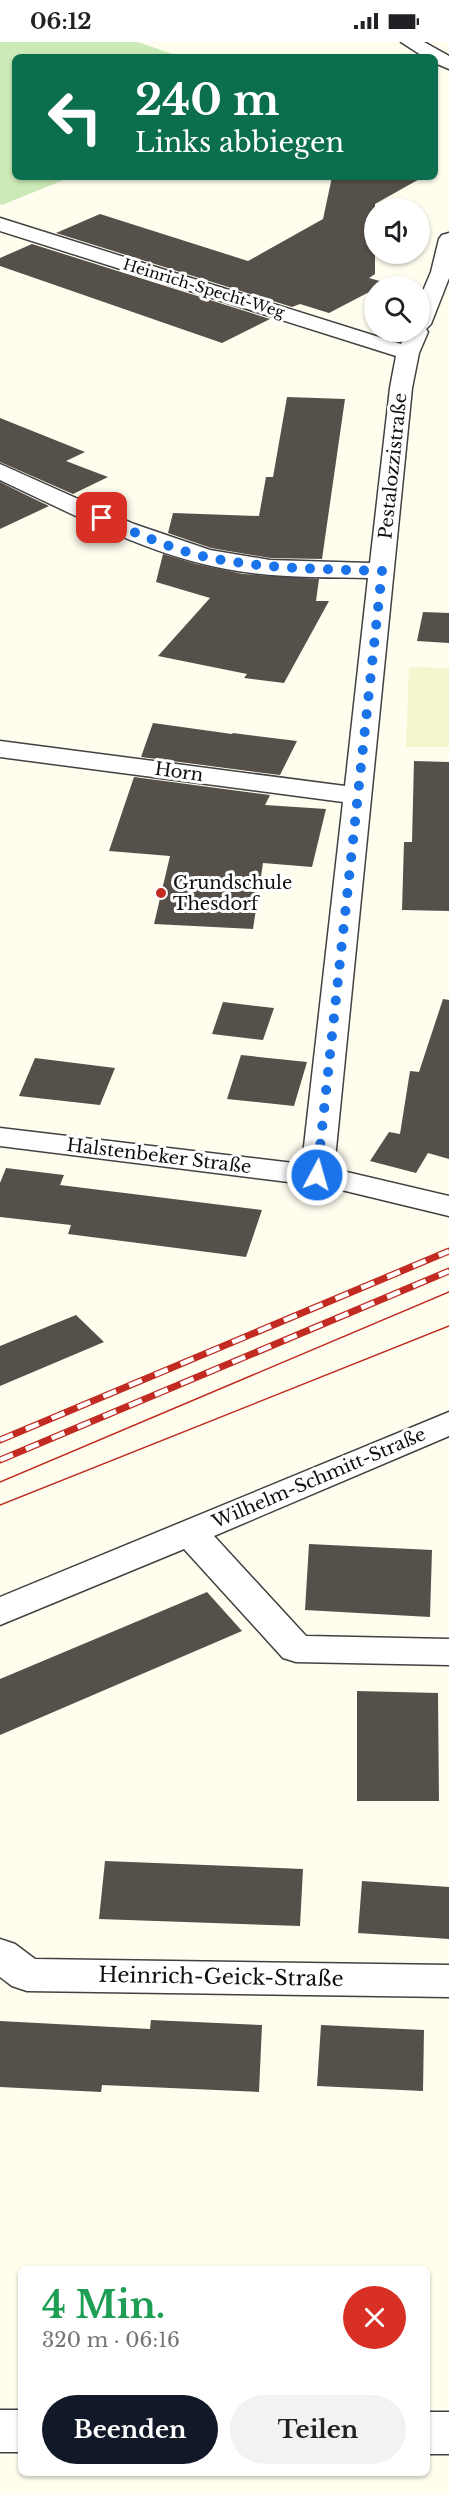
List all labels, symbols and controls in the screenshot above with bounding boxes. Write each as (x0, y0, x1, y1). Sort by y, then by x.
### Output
text: 06:12 (30, 8, 92, 35)
text: 240 m (135, 74, 280, 126)
icon: left (36, 78, 114, 156)
text: Links abbiegen (135, 126, 344, 159)
map controls (364, 198, 430, 342)
button: sound (364, 198, 430, 264)
street label: Heinrich-Specht-Weg (121, 254, 288, 322)
button: search (364, 276, 430, 342)
street label: Pestalozzistraße (374, 392, 412, 540)
pin (76, 492, 127, 543)
icon: arrive (85, 501, 118, 534)
street label: Horn (153, 758, 205, 786)
place label: Grundschule Thesdorf (173, 872, 292, 915)
marker: Grundschule Thesdorf (154, 886, 168, 900)
street label: Halstenbeker Straße (65, 1134, 253, 1178)
position arrow (285, 1143, 349, 1207)
street label: Wilhelm-Schmitt-Straße (208, 1423, 429, 1533)
street label: Heinrich-Geick-Straße (98, 1962, 344, 1992)
text: 4 Min. (42, 2283, 165, 2328)
button: close (343, 2286, 406, 2349)
text: 320 m · 06:16 (42, 2328, 180, 2352)
button: Beenden (42, 2395, 218, 2464)
button: Teilen (230, 2395, 406, 2464)

